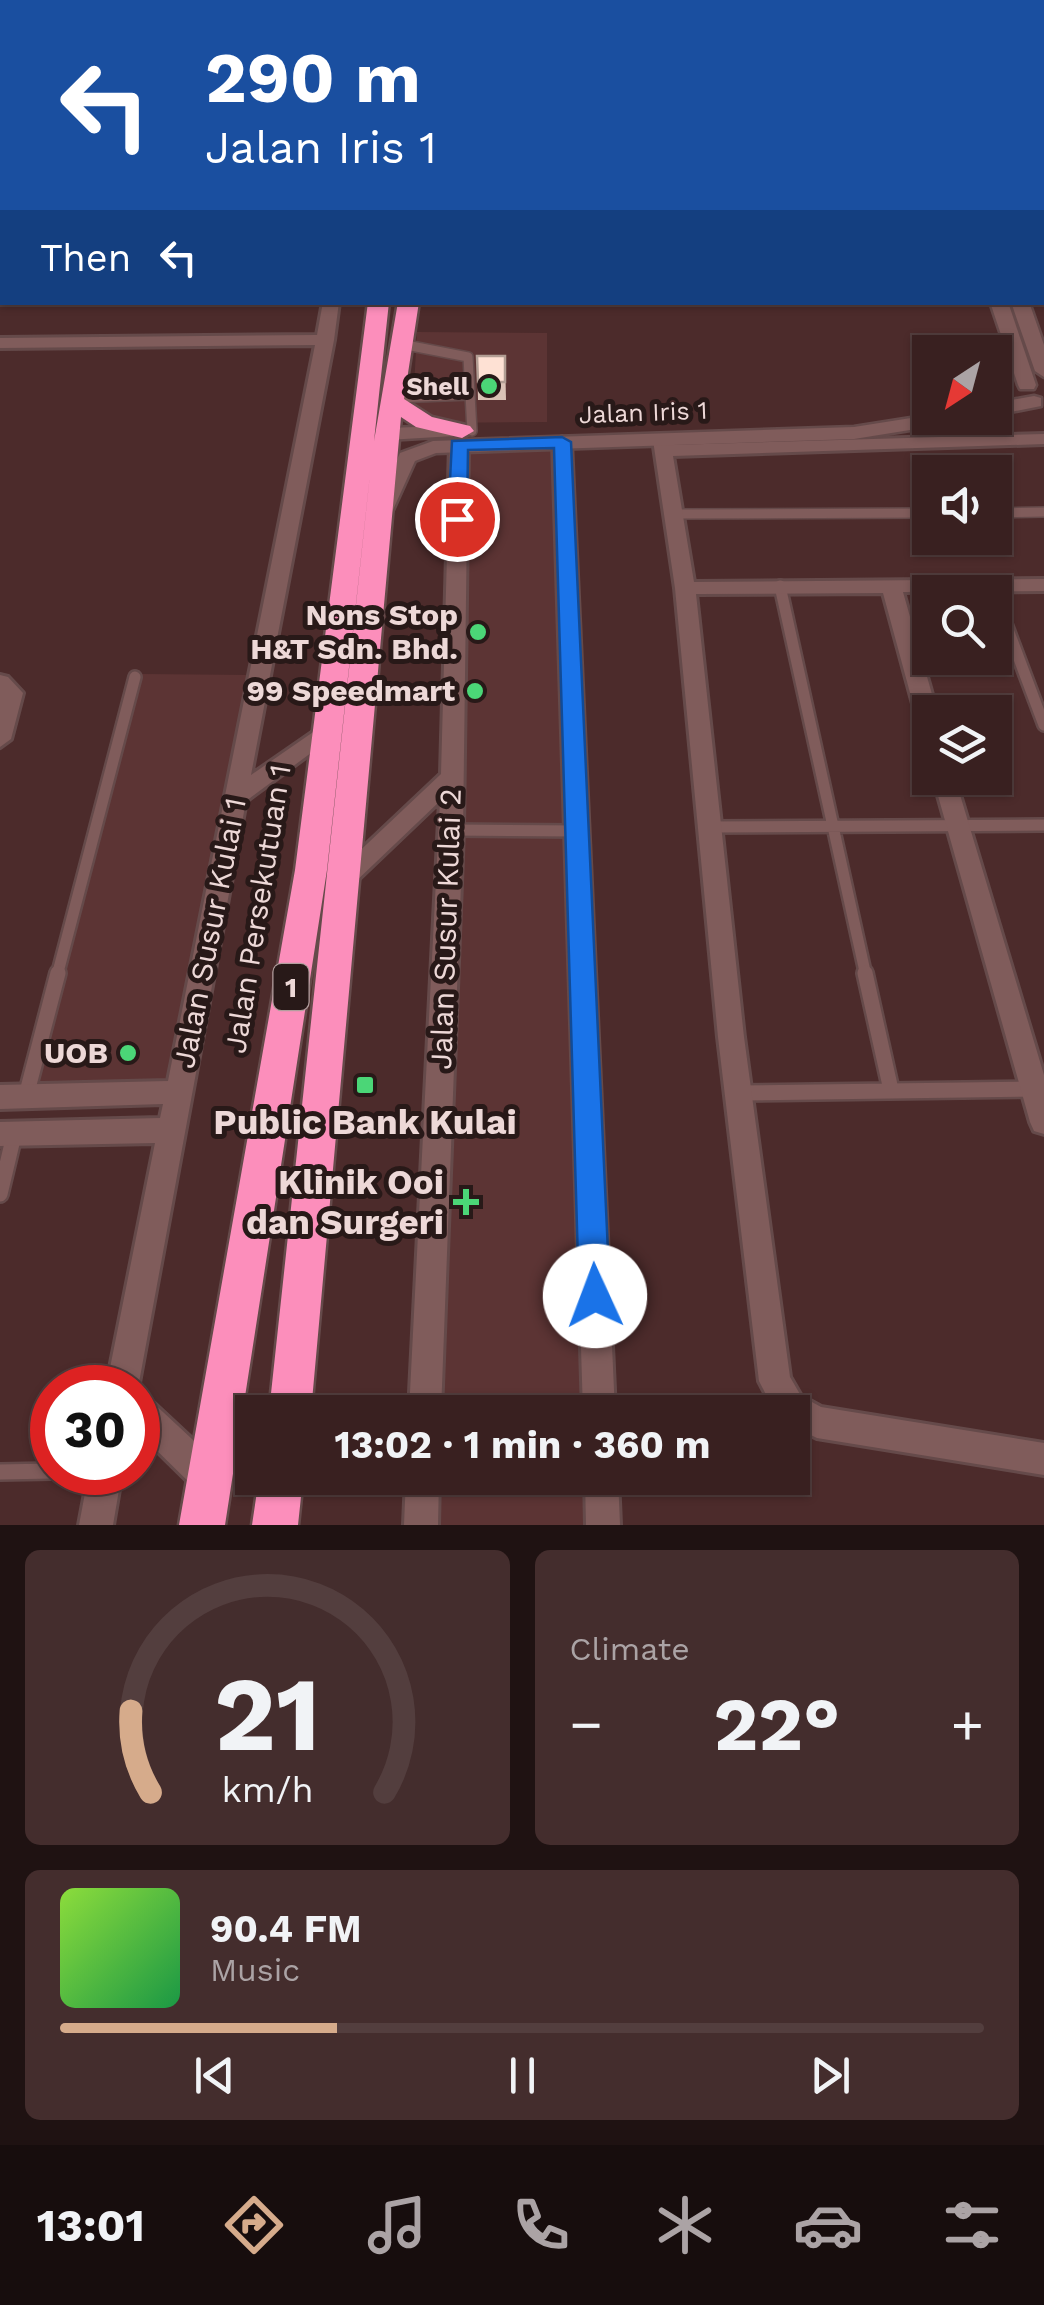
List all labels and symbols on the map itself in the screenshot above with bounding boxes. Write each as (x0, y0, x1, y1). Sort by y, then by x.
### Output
north arrow (912, 335, 1012, 435)
place label: Shell (407, 372, 470, 401)
marker: Shell (478, 375, 500, 397)
street label: Jalan Iris 1 (578, 396, 708, 429)
pin (415, 477, 500, 562)
place label: Nons Stop H&T Sdn. Bhd. (250, 597, 458, 666)
marker: Nons Stop H&T Sdn. Bhd. (467, 621, 489, 643)
place label: 99 Speedmart (247, 673, 455, 708)
marker: 99 Speedmart (464, 680, 486, 702)
street label: Jalan Persekutuan 1 (217, 762, 299, 1056)
street label: Jalan Susur Kulai 2 (423, 788, 468, 1070)
street label: Jalan Susur Kulai 1 (166, 795, 253, 1071)
road number: 1 (274, 964, 308, 1010)
place label: UOB (44, 1035, 108, 1070)
marker: UOB (117, 1042, 139, 1064)
marker: Public Bank Kulai (354, 1074, 376, 1096)
place label: Public Bank Kulai (213, 1101, 517, 1143)
place label: Klinik Ooi dan Surgeri (246, 1161, 444, 1243)
marker: Klinik Ooi dan Surgeri (453, 1189, 479, 1215)
position arrow (543, 1244, 647, 1348)
speed limit sign: 30 (30, 1365, 160, 1495)

